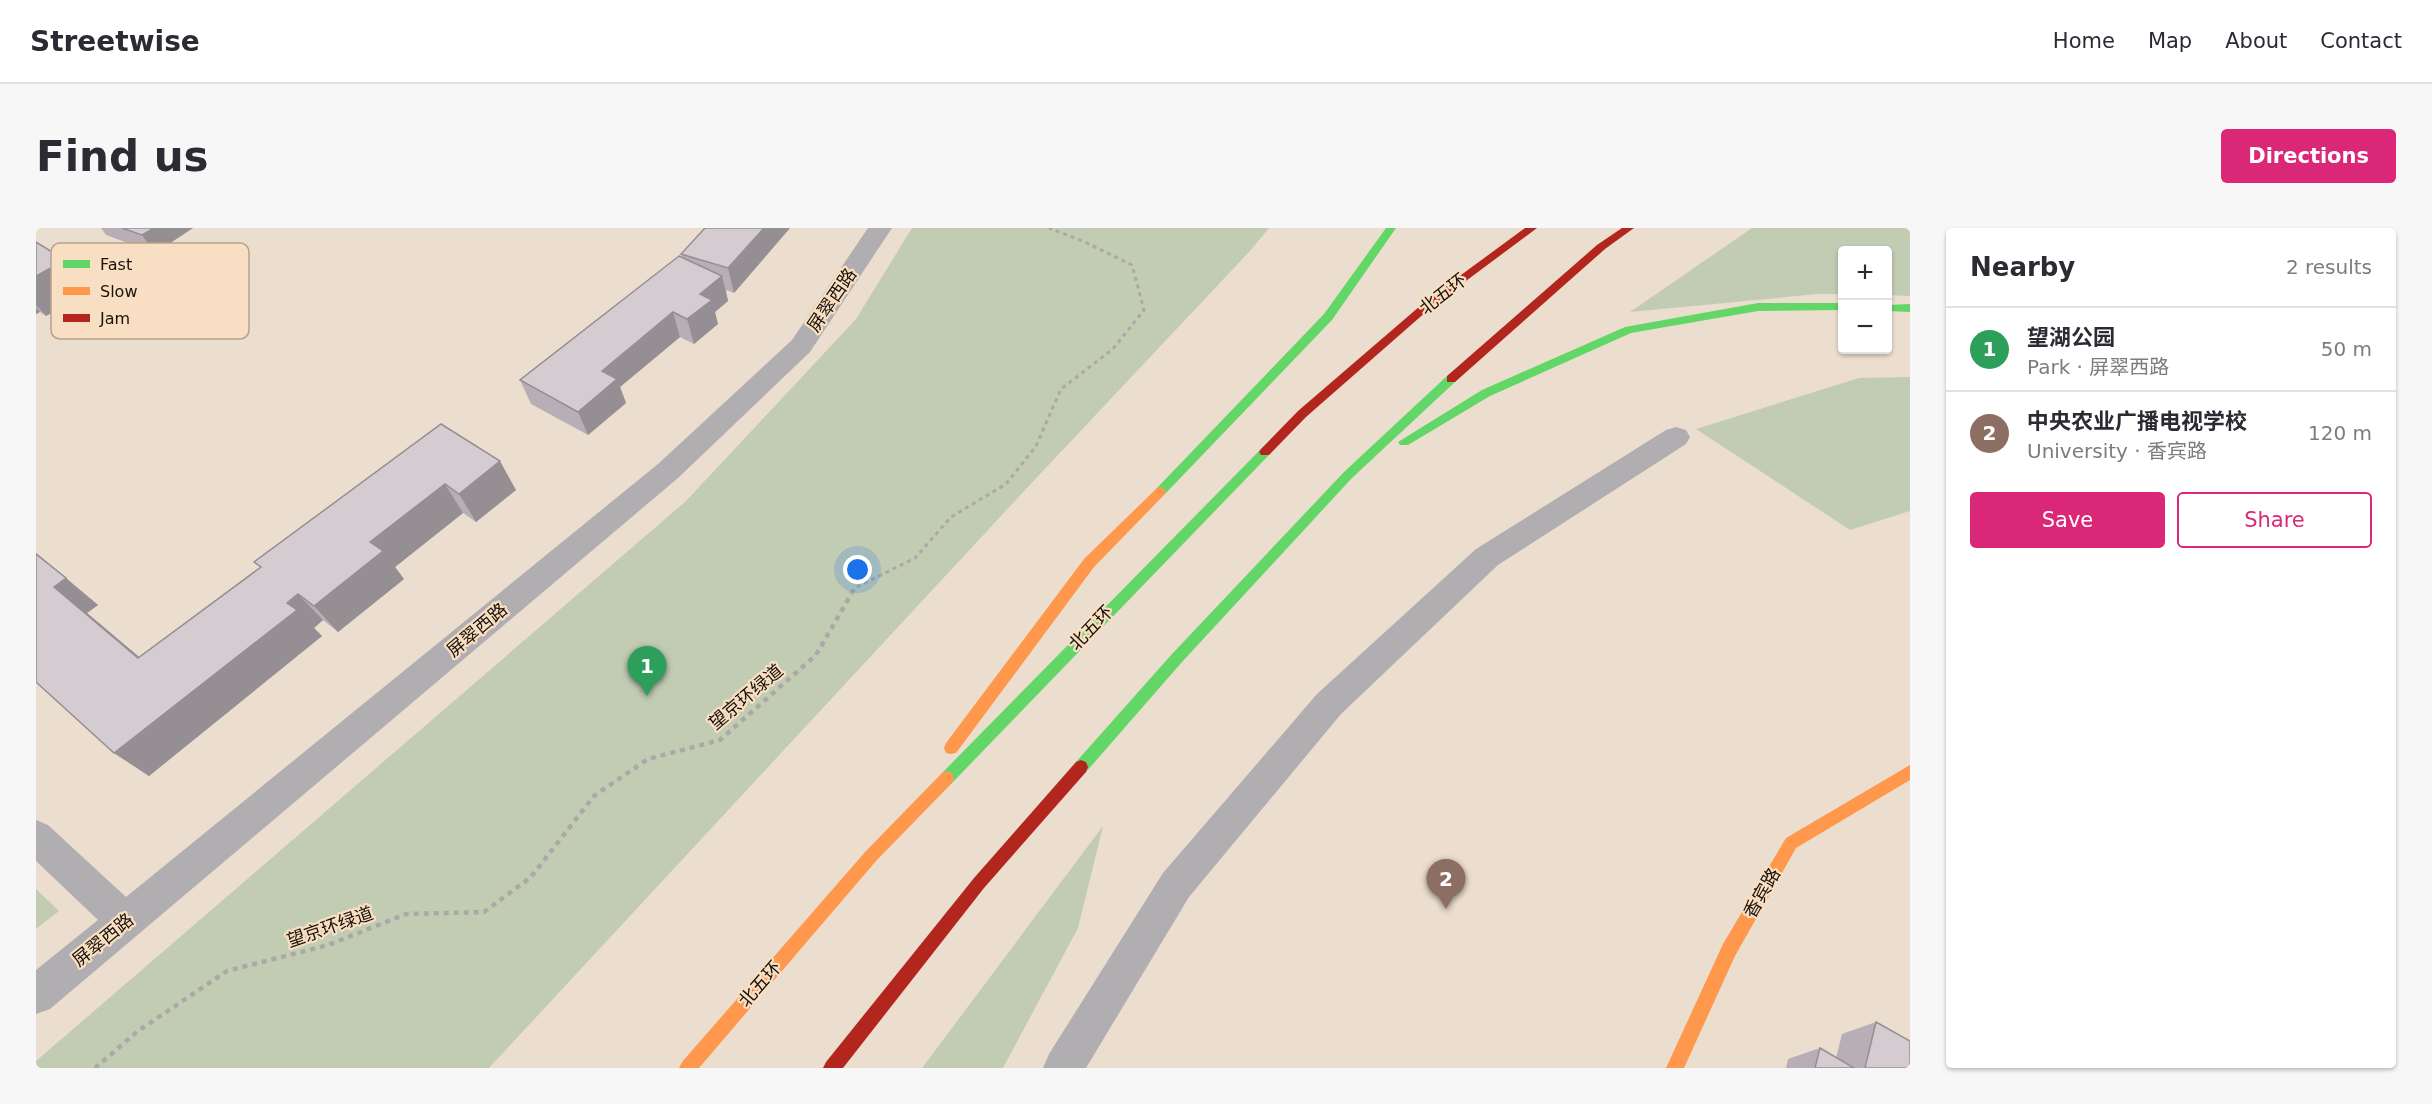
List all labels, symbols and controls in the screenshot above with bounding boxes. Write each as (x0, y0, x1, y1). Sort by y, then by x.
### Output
text: Streetwise (30, 25, 200, 58)
text: Home (2053, 29, 2115, 53)
text: Map (2148, 29, 2192, 53)
text: About (2225, 29, 2287, 53)
text: Contact (2320, 29, 2402, 53)
button: Directions (2221, 129, 2396, 183)
text: Find us (36, 132, 209, 181)
legend (51, 243, 249, 339)
map controls (1838, 246, 1892, 354)
button: + (1838, 246, 1892, 300)
text: Nearby (1970, 252, 2075, 282)
text: Fast (100, 255, 132, 274)
text: 2 results (2286, 255, 2372, 279)
street label: 屏翠西路 (803, 264, 860, 335)
street label: 北五环 (1415, 269, 1470, 319)
text: Slow (100, 282, 137, 301)
button: − (1838, 300, 1892, 354)
text: Jam (99, 309, 130, 328)
text: 望湖公园 (2027, 325, 2115, 350)
text: 1 (1983, 337, 1996, 361)
text: 50 m (2321, 337, 2372, 361)
text: Park · 屏翠西路 (2027, 355, 2169, 379)
text: 中央农业广播电视学校 (2027, 409, 2247, 434)
text: 2 (1983, 421, 1996, 445)
text: 120 m (2308, 421, 2372, 445)
text: University · 香宾路 (2027, 439, 2207, 463)
button: Save (1970, 492, 2165, 548)
button: Share (2177, 492, 2372, 548)
your location (843, 555, 872, 584)
street label: 屏翠西路 (442, 598, 511, 661)
street label: 北五环 (1064, 601, 1117, 654)
pin: 1 (628, 646, 666, 696)
street label: 望京环绿道 (704, 660, 787, 734)
pin: 2 (1426, 860, 1466, 909)
street label: 香宾路 (1739, 864, 1784, 921)
street label: 望京环绿道 (284, 902, 376, 951)
street label: 屏翠西路 (68, 909, 137, 970)
street label: 北五环 (734, 956, 785, 1011)

